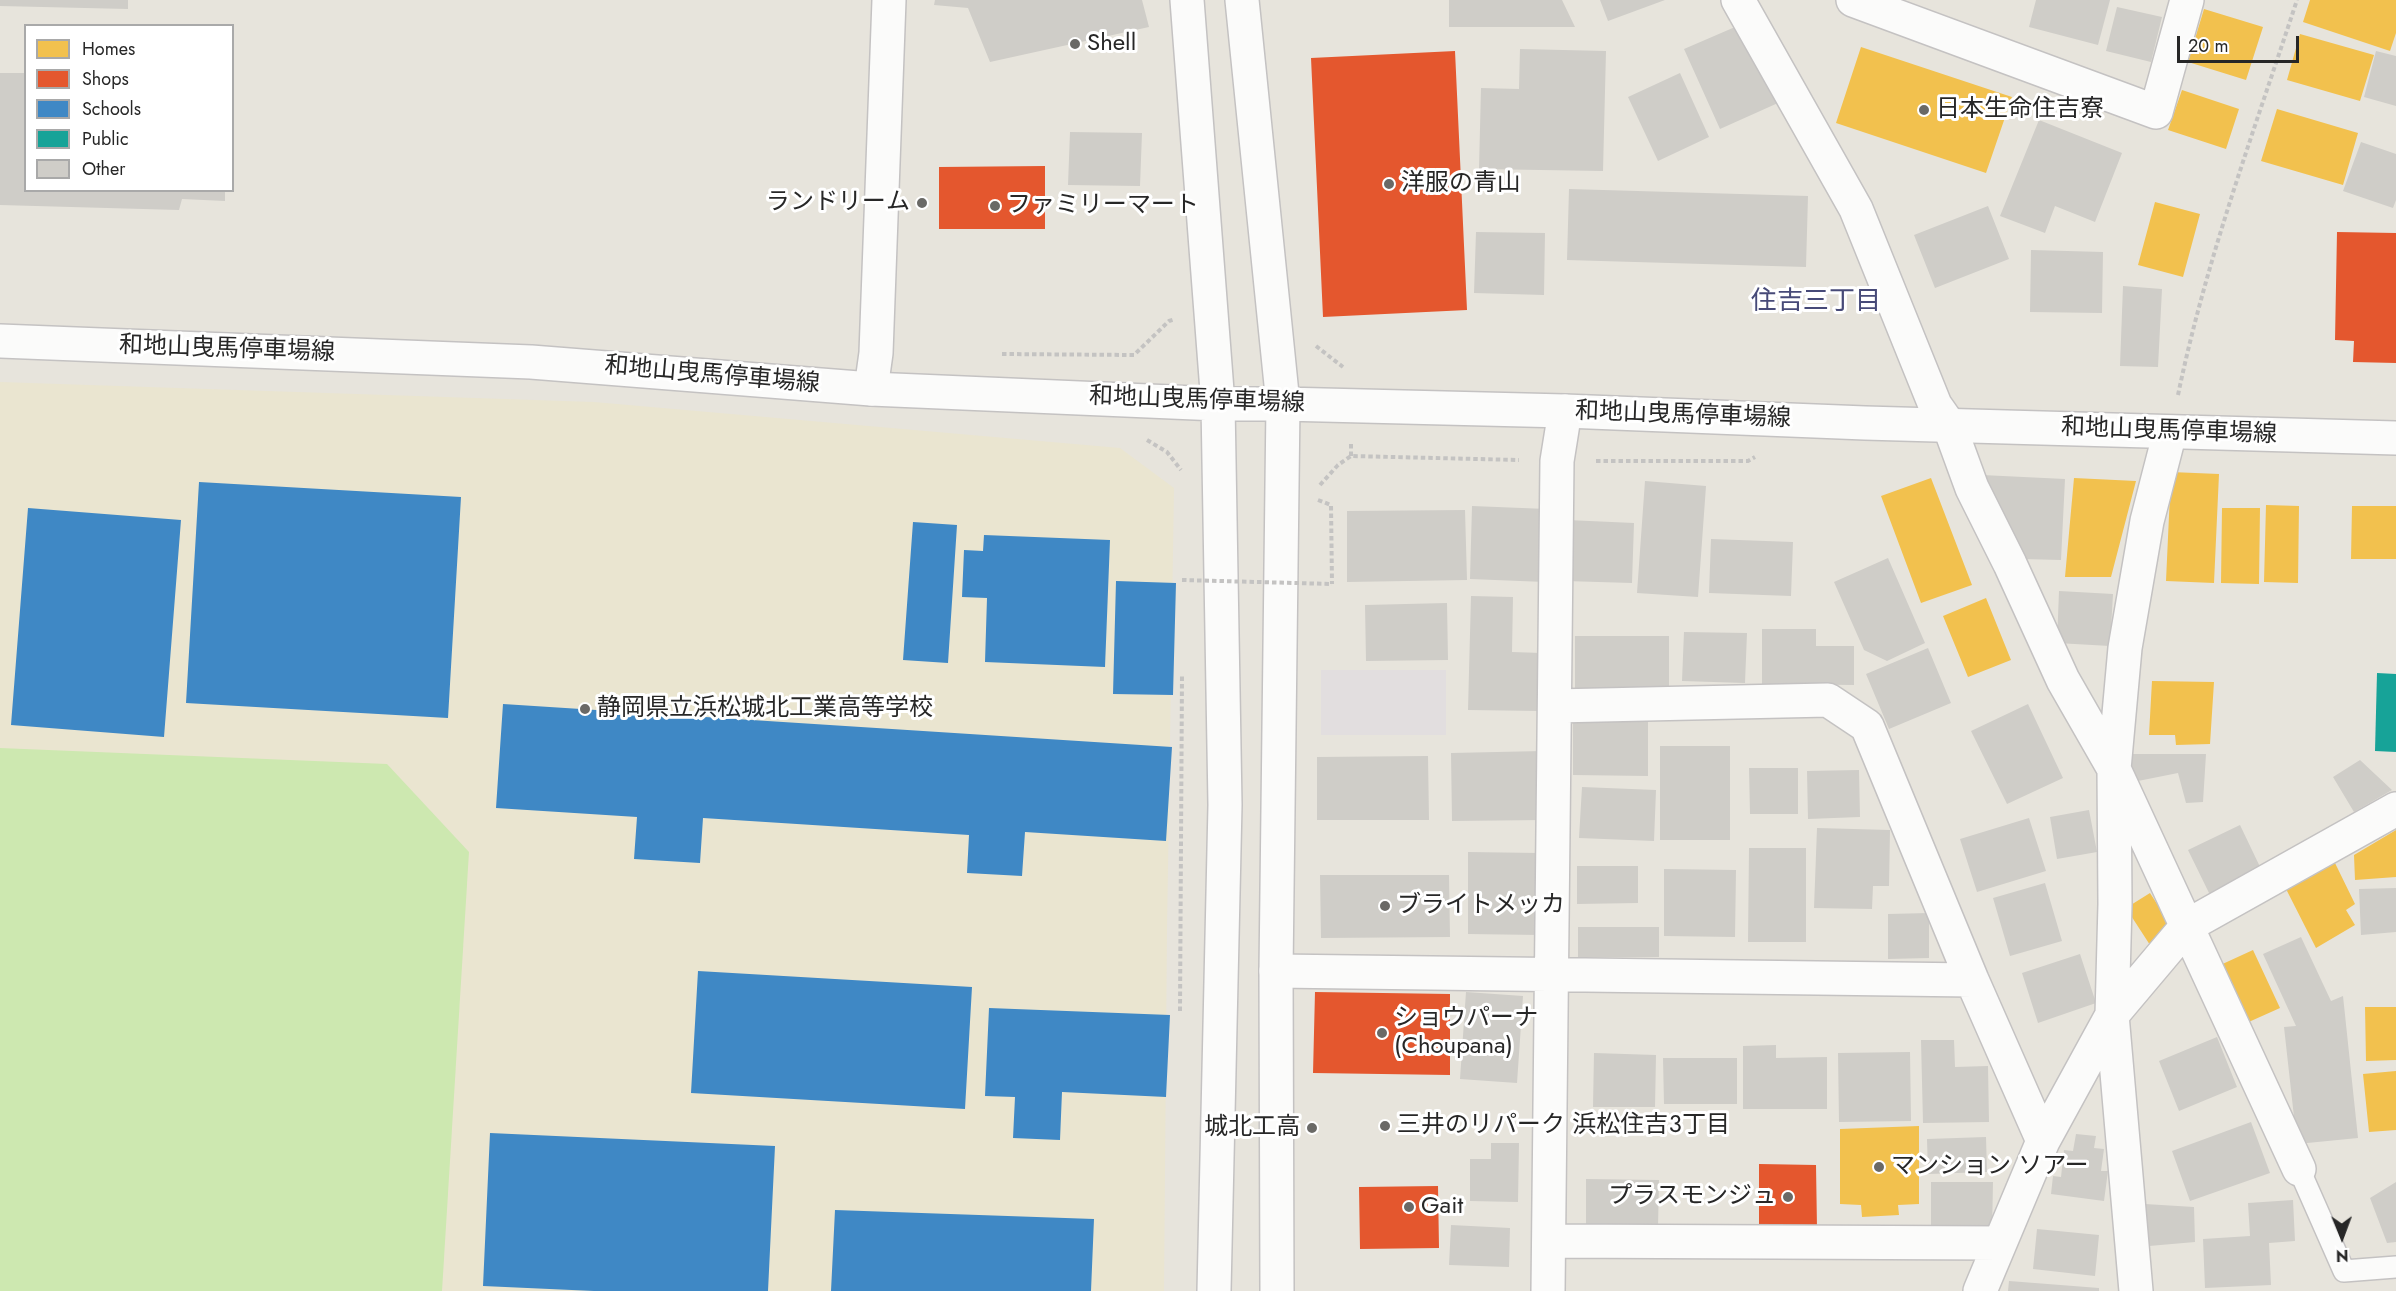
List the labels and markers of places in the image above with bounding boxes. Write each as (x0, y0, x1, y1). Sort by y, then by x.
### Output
place label: Shell (1087, 30, 1136, 58)
marker: Shell (1068, 37, 1082, 51)
place label: 日本生命住吉寮 (1936, 96, 2104, 124)
marker: 日本生命住吉寮 (1917, 103, 1931, 117)
place label: 洋服の青山 (1401, 170, 1521, 198)
marker: 洋服の青山 (1382, 177, 1396, 191)
place label: ランドリーム (766, 189, 910, 217)
place label: ファミリーマート (1007, 192, 1199, 220)
marker: ランドリーム (915, 196, 929, 210)
marker: ファミリーマート (988, 199, 1002, 213)
place label: 静岡県立浜松城北工業高等学校 (597, 695, 933, 723)
marker: 静岡県立浜松城北工業高等学校 (578, 702, 592, 716)
place label: ブライトメッカ (1397, 892, 1565, 920)
marker: ブライトメッカ (1378, 899, 1392, 913)
place label: ショウパーナ (Choupana) (1394, 1005, 1538, 1061)
marker: ショウパーナ (Choupana) (1375, 1026, 1389, 1040)
place label: 三井のリパーク 浜松住吉３丁目 (1397, 1112, 1730, 1140)
place label: 城北工高 (1204, 1114, 1300, 1142)
marker: 三井のリパーク 浜松住吉３丁目 (1378, 1119, 1392, 1133)
marker: 城北工高 (1305, 1121, 1319, 1135)
place label: マンション ソアー (1891, 1153, 2089, 1181)
marker: マンション ソアー (1872, 1160, 1886, 1174)
place label: プラスモンジュ (1608, 1183, 1776, 1211)
marker: プラスモンジュ (1781, 1190, 1795, 1204)
place label: Gait (1421, 1193, 1463, 1221)
marker: Gait (1402, 1200, 1416, 1214)

